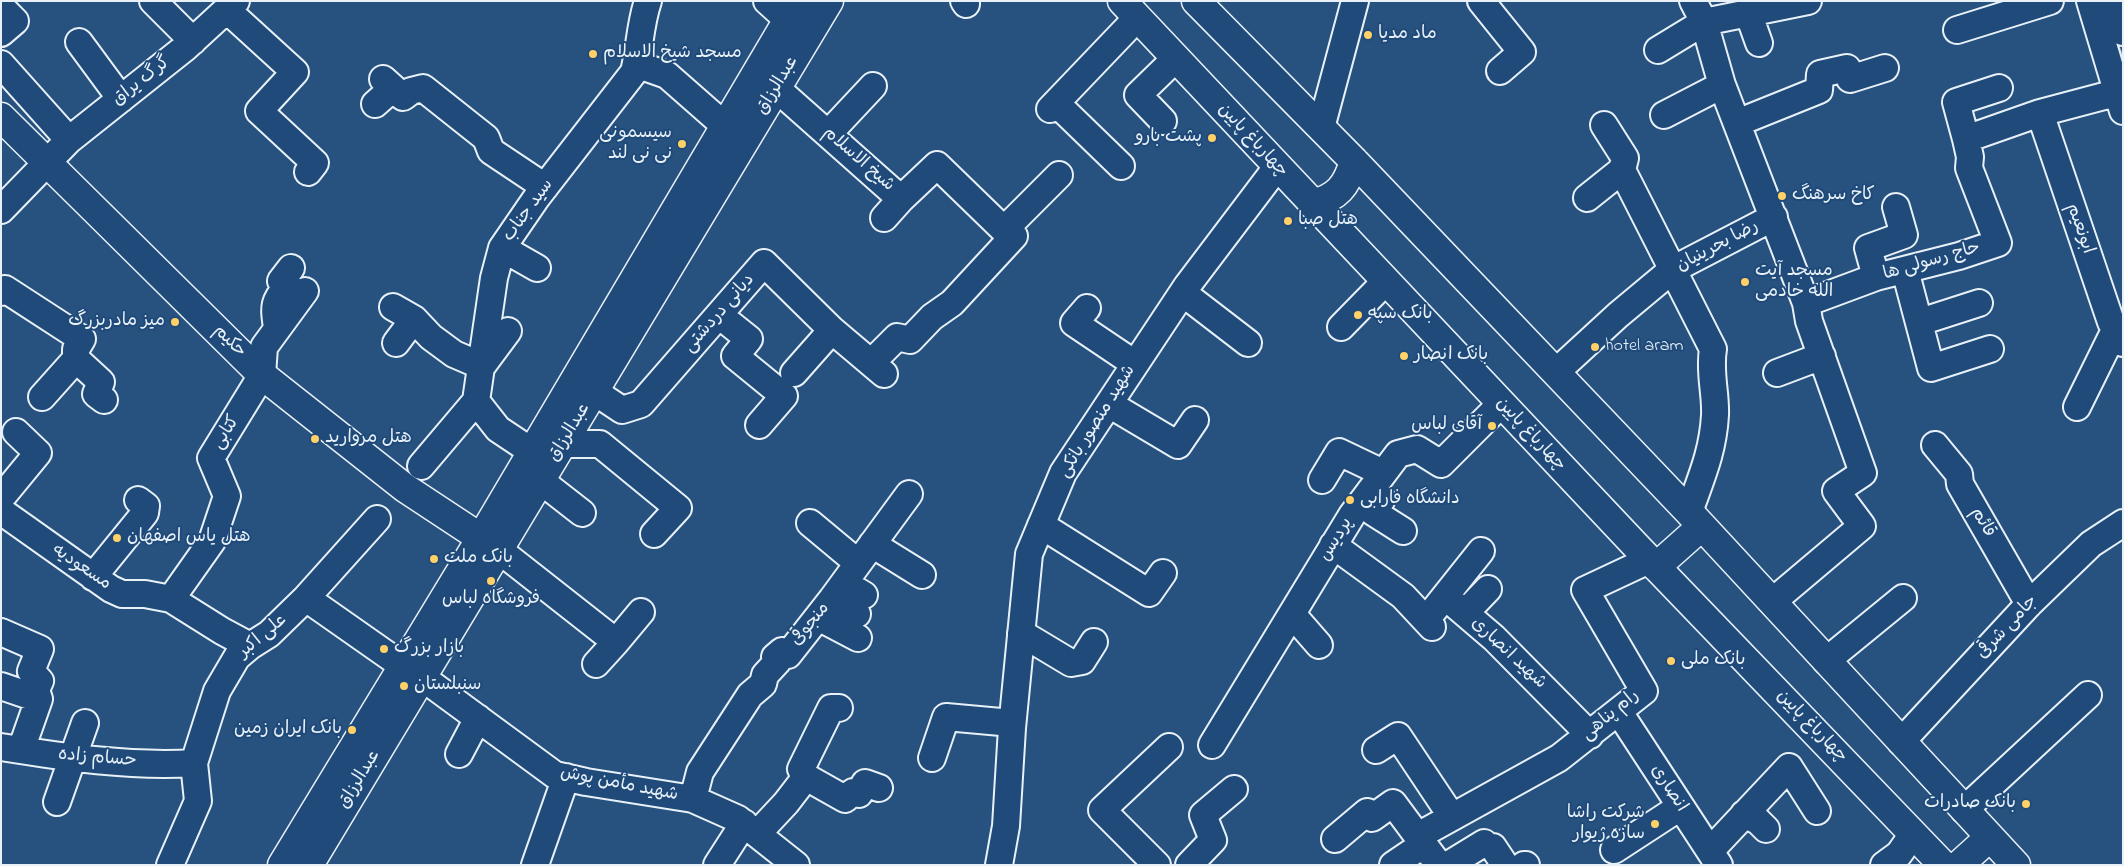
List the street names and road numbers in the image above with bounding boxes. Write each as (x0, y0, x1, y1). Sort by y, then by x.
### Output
street label: گرگ یراق (109, 53, 175, 111)
street label: عبدالرزاق (752, 53, 804, 119)
street label: چهارباغ پایین (1212, 100, 1292, 182)
street label: شیخ الاسلام (818, 123, 898, 197)
street label: سید جناب (499, 175, 559, 247)
street label: ابونعیم (2060, 201, 2098, 257)
street label: رضا بحرینیان (1673, 216, 1763, 278)
street label: حاج رسولی ها (1881, 238, 1983, 286)
street label: دیانی دردشتی (680, 270, 760, 358)
street label: حکیم (208, 321, 250, 363)
street label: شهید منصور بانکی (1055, 362, 1141, 482)
street label: چهارباغ پایین (1490, 394, 1570, 476)
street label: عبدالرزاق (544, 400, 596, 466)
street label: کتابی (208, 412, 246, 454)
street label: قائم (1965, 504, 1999, 542)
street label: پردیس (1316, 514, 1358, 566)
street label: مسعودیه (47, 540, 115, 596)
street label: جامی شرقی (1973, 591, 2043, 665)
street label: منجوقی (787, 599, 835, 651)
street label: علی اکبر (234, 610, 292, 664)
street label: شهید انصاری (1466, 614, 1550, 694)
street label: رام پناهی (1578, 686, 1644, 746)
street label: چهارباغ پایین (1771, 686, 1851, 768)
street label: حسام زاده (57, 745, 137, 773)
street label: عبدالرزاق (334, 747, 386, 813)
street label: انصاری (1645, 761, 1691, 817)
street label: شهید مأمن پوش (558, 763, 680, 807)

